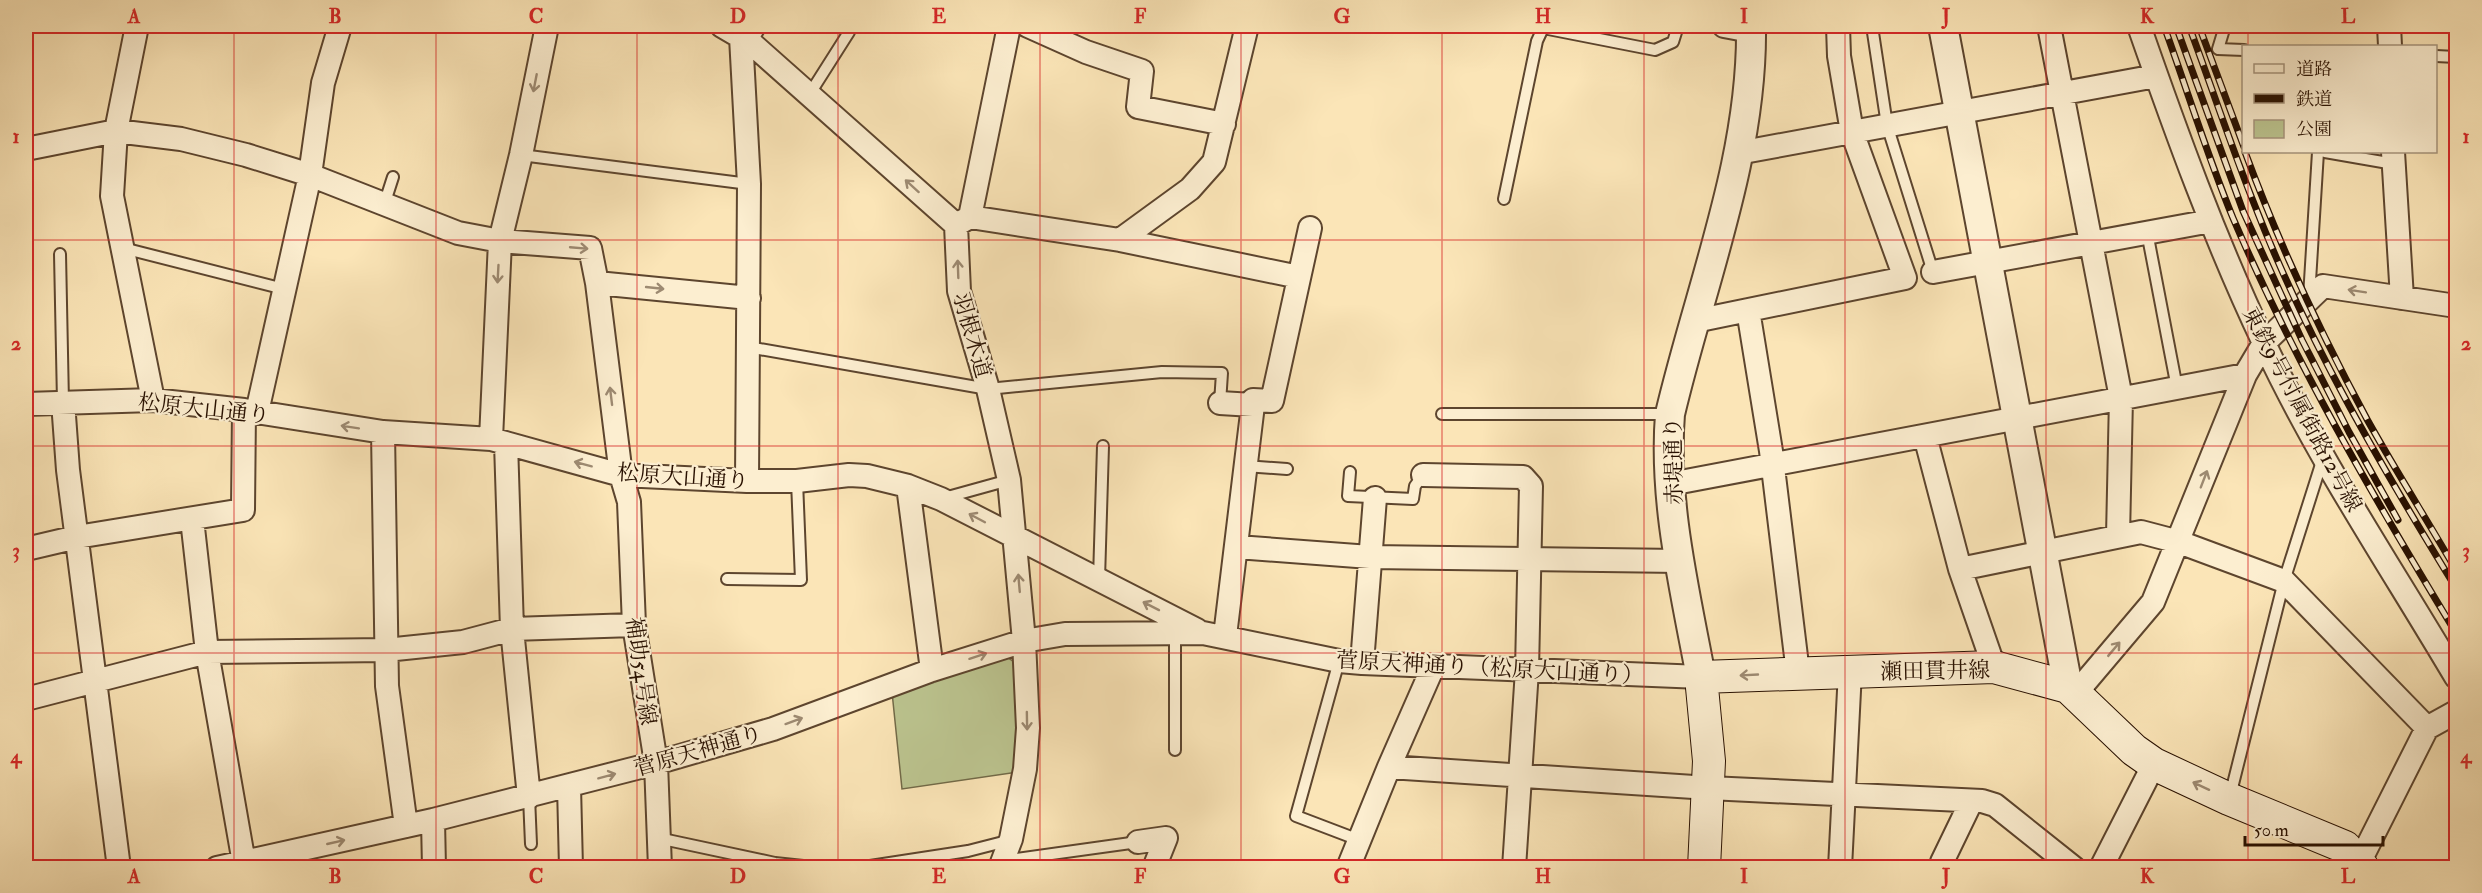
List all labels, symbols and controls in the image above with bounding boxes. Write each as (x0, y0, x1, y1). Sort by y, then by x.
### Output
text: A (127, 4, 141, 29)
text: B (328, 4, 342, 29)
text: C (529, 4, 543, 29)
text: D (730, 4, 746, 29)
text: E (932, 4, 947, 29)
text: F (1134, 4, 1147, 29)
text: G (1334, 4, 1351, 29)
text: H (1535, 4, 1551, 29)
text: I (1740, 4, 1748, 29)
text: J (1941, 4, 1950, 29)
text: K (2140, 4, 2155, 29)
text: L (2341, 4, 2356, 29)
legend (2242, 45, 2437, 153)
text: 道路 (2296, 58, 2332, 81)
one-way arrow (529, 73, 540, 92)
text: 鉄道 (2296, 88, 2332, 111)
text: 公園 (2296, 118, 2332, 141)
text: 1 (12, 124, 20, 149)
text: 1 (2462, 124, 2470, 149)
one-way arrow (905, 179, 920, 193)
one-way arrow (569, 242, 589, 253)
one-way arrow (952, 260, 964, 280)
one-way arrow (493, 263, 504, 283)
one-way arrow (645, 283, 665, 294)
one-way arrow (2348, 286, 2367, 297)
street label: 羽根木道 (946, 289, 998, 381)
street label: 東鉄9号付属街路12号線 (2236, 302, 2368, 517)
text: 2 (11, 331, 21, 356)
text: 2 (2461, 331, 2471, 356)
one-way arrow (606, 386, 617, 406)
street label: 松原大山通り (137, 388, 271, 430)
street label: 赤堤通り (1659, 417, 1689, 505)
one-way arrow (340, 421, 360, 432)
one-way arrow (574, 458, 593, 469)
street label: 松原大山通り (616, 458, 750, 496)
one-way arrow (2200, 470, 2211, 488)
one-way arrow (969, 512, 987, 523)
text: 3 (12, 538, 20, 563)
text: 3 (2462, 538, 2470, 563)
one-way arrow (1013, 574, 1024, 594)
one-way arrow (1143, 600, 1161, 612)
street label: 補助54号線 (620, 615, 662, 727)
one-way arrow (2107, 642, 2121, 657)
street label: 菅原天神通り（松原大山通り） (1335, 646, 1644, 690)
one-way arrow (968, 650, 987, 661)
street label: 瀬田貫井線 (1880, 656, 1990, 686)
one-way arrow (1740, 670, 1760, 681)
one-way arrow (1021, 710, 1033, 730)
one-way arrow (784, 715, 803, 726)
street label: 菅原天神通り (631, 719, 766, 783)
text: 4 (10, 744, 23, 769)
text: 4 (2460, 744, 2473, 769)
one-way arrow (597, 769, 616, 781)
one-way arrow (2192, 779, 2210, 791)
scale bar (2245, 809, 2383, 847)
text: 50 m (2254, 819, 2289, 842)
one-way arrow (326, 836, 345, 848)
text: A (127, 864, 141, 889)
text: B (328, 864, 342, 889)
text: C (529, 864, 543, 889)
text: D (730, 864, 746, 889)
text: E (932, 864, 947, 889)
text: F (1134, 864, 1147, 889)
text: G (1334, 864, 1351, 889)
text: H (1535, 864, 1551, 889)
text: I (1740, 864, 1748, 889)
text: J (1941, 864, 1950, 889)
text: K (2140, 864, 2155, 889)
text: L (2341, 864, 2356, 889)

